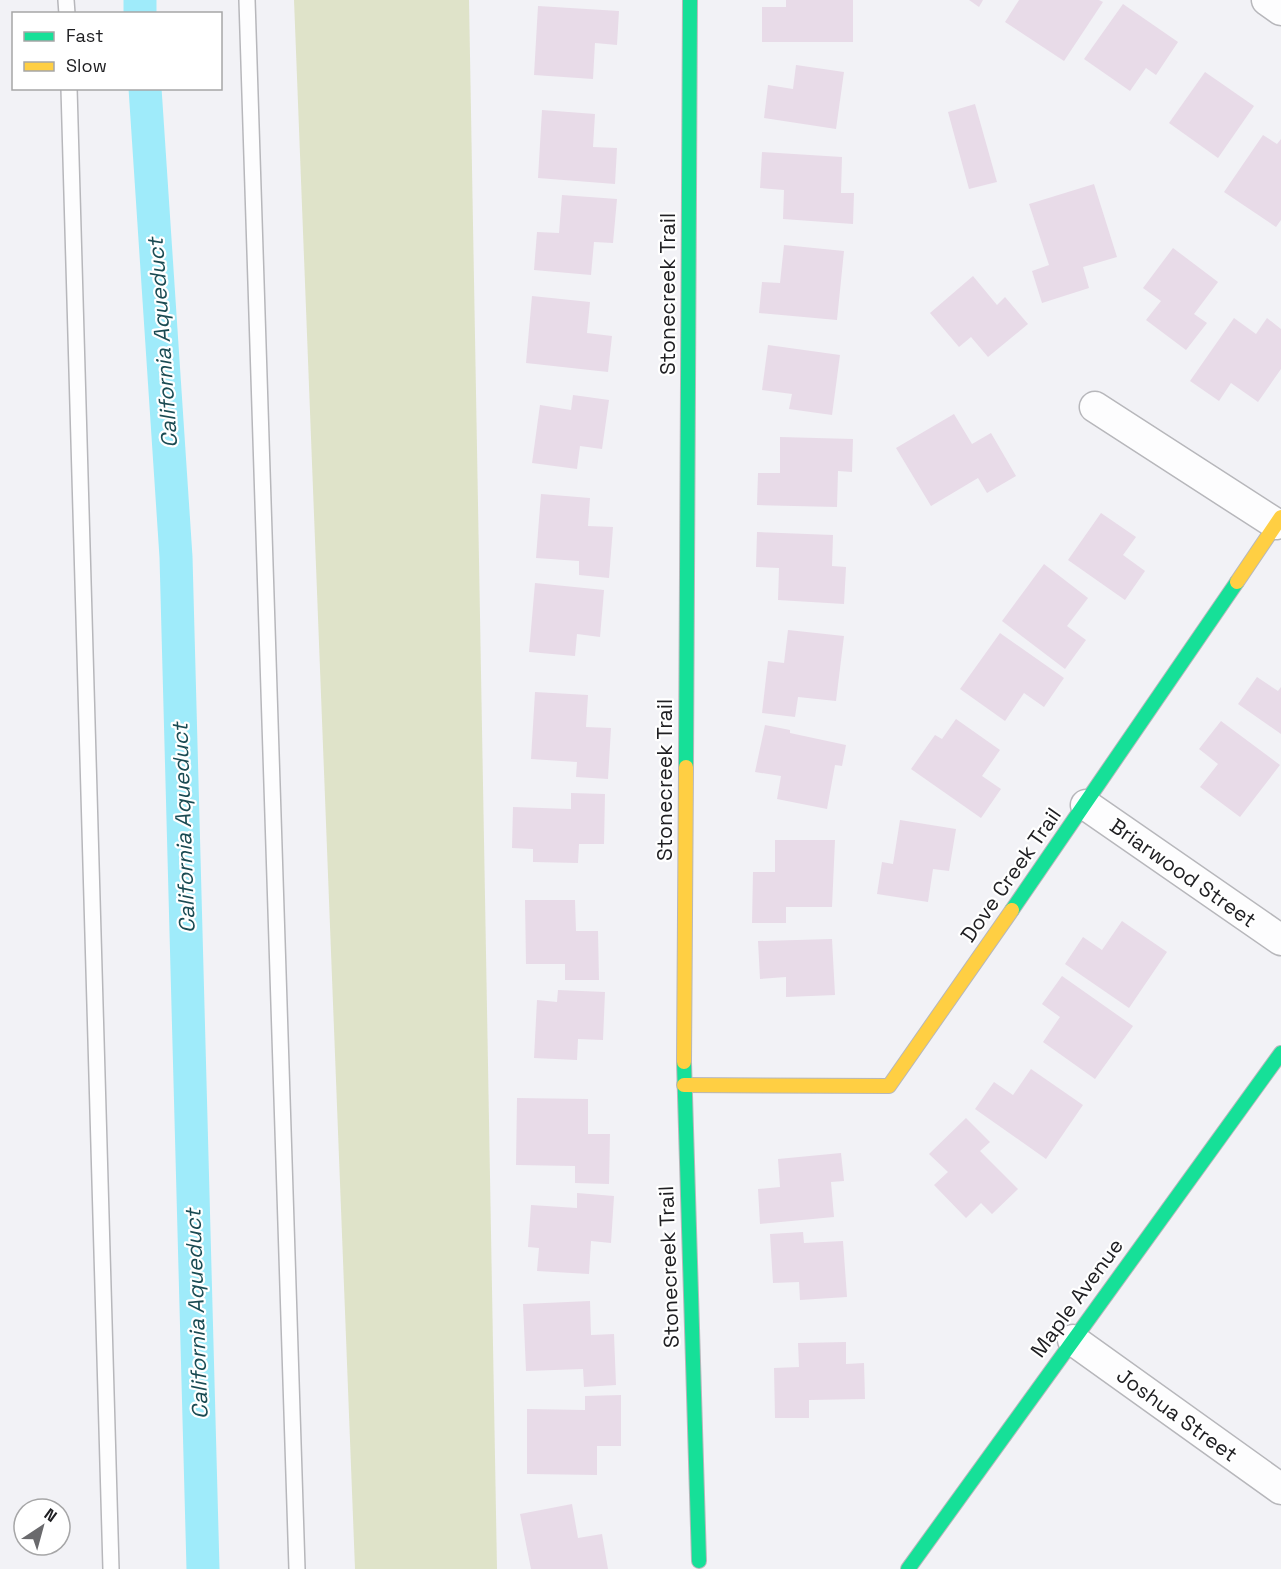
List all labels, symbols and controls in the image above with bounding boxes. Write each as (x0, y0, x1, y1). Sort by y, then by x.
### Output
legend (12, 12, 222, 90)
text: Fast (66, 24, 103, 47)
text: Slow (66, 54, 107, 77)
street label: Stonecreek Trail (654, 213, 681, 375)
water label: California Aqueduct (141, 235, 183, 449)
street label: Stonecreek Trail (651, 699, 678, 861)
water label: California Aqueduct (165, 720, 201, 934)
street label: Dove Creek Trail (954, 802, 1067, 947)
street label: Briarwood Street (1105, 812, 1262, 933)
street label: Stonecreek Trail (652, 1185, 685, 1349)
water label: California Aqueduct (178, 1206, 214, 1420)
street label: Maple Avenue (1024, 1233, 1129, 1363)
street label: Joshua Street (1111, 1362, 1243, 1468)
north arrow (12, 1497, 72, 1557)
text: N (40, 1504, 61, 1527)

